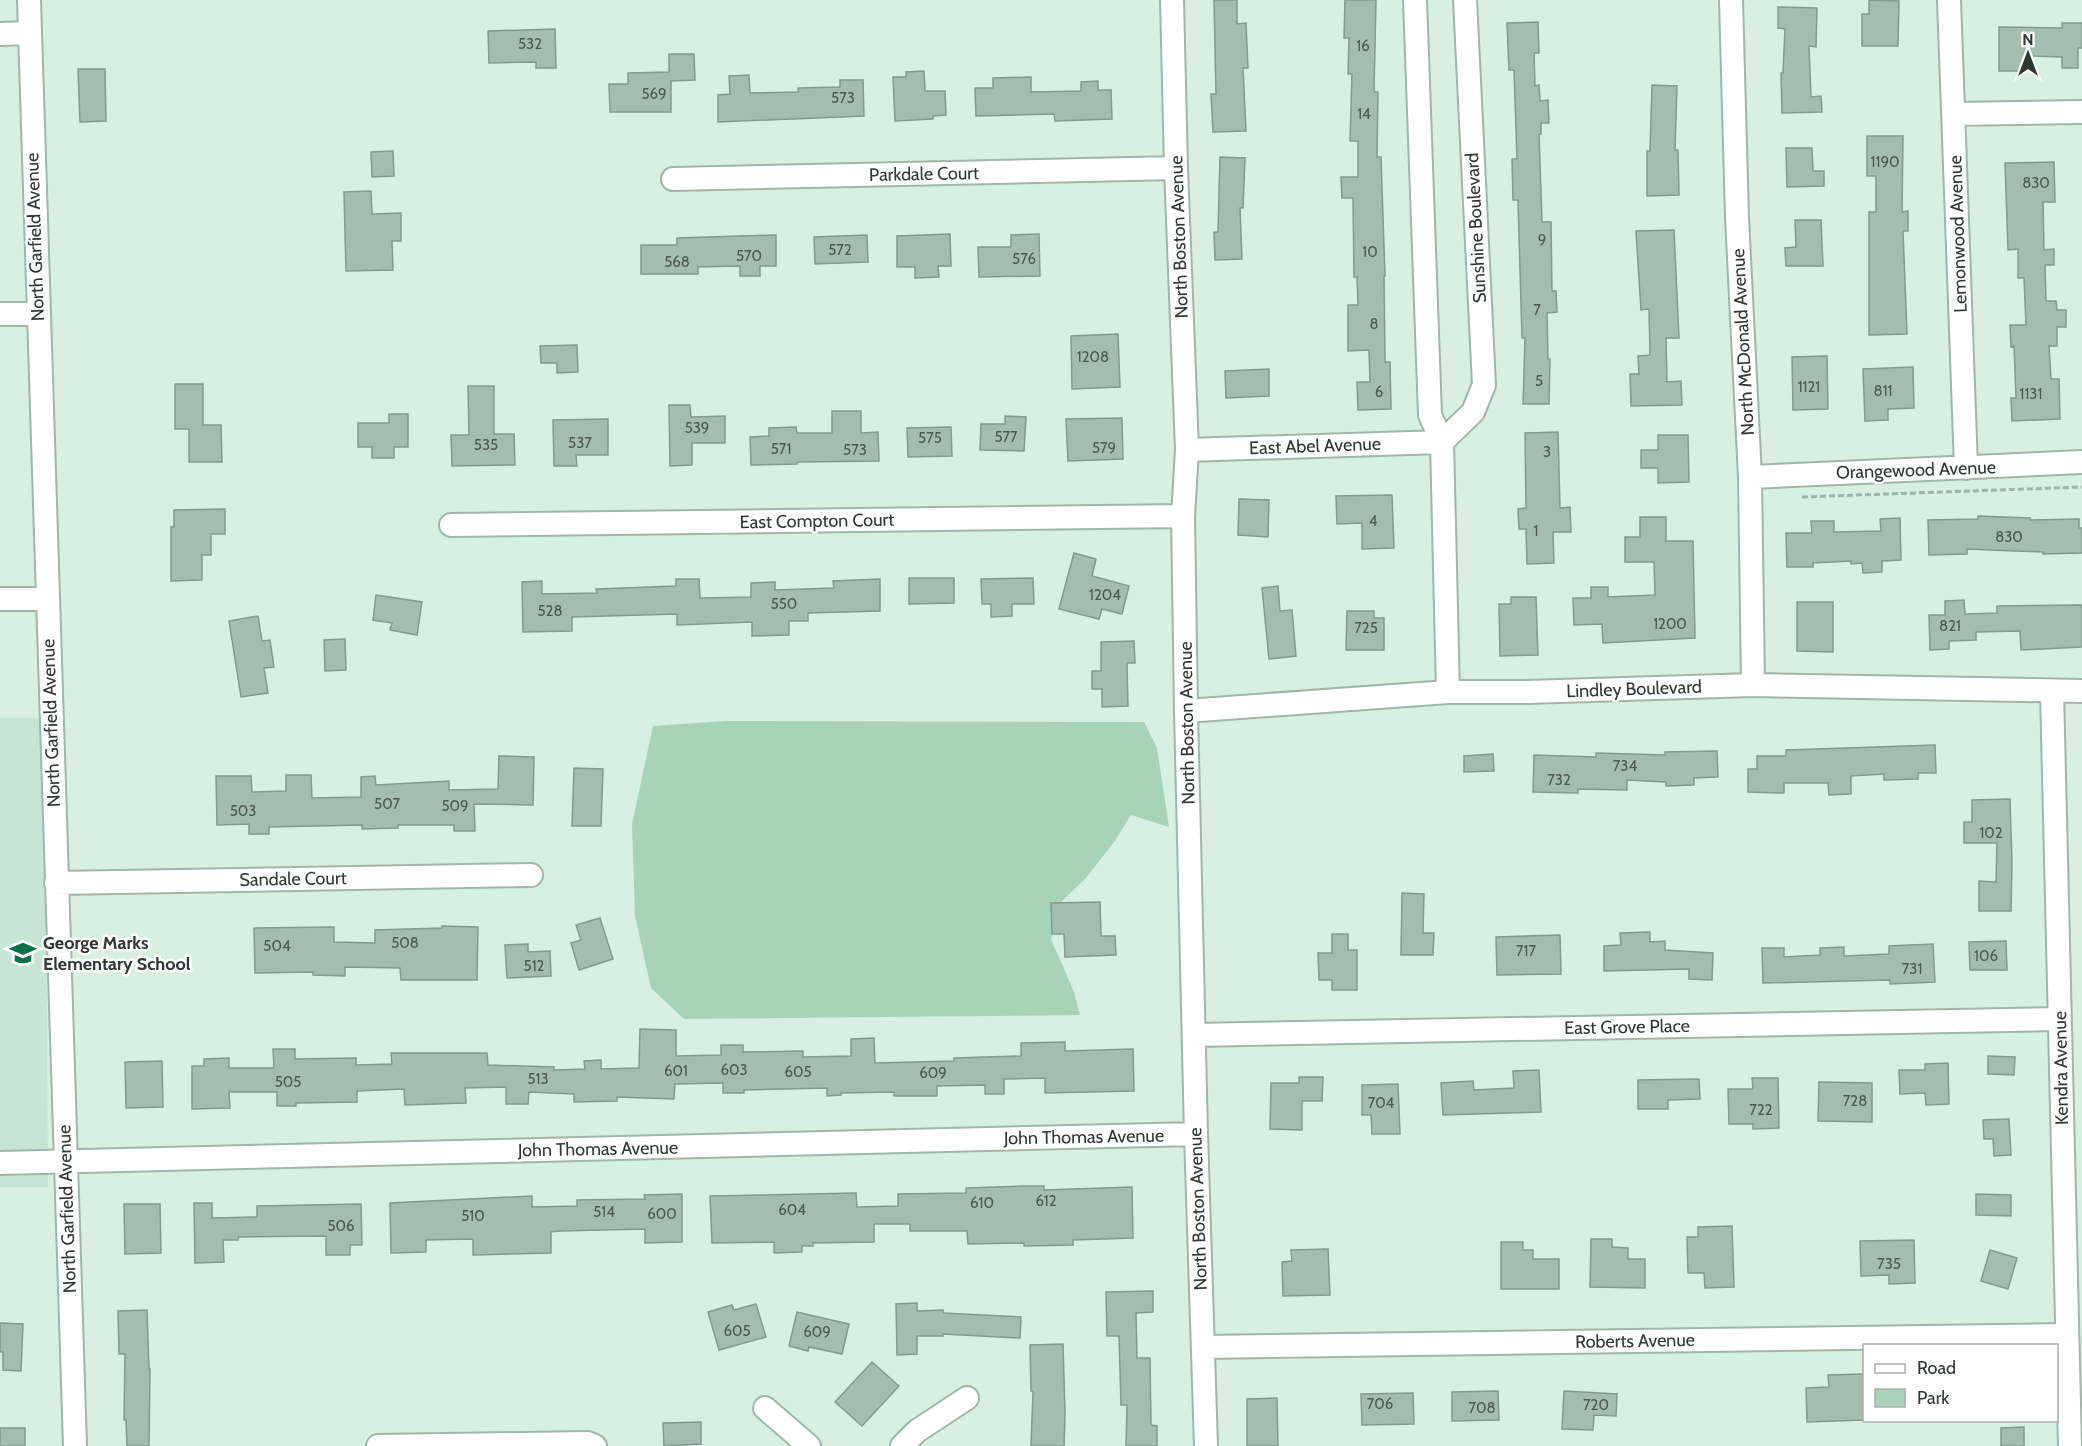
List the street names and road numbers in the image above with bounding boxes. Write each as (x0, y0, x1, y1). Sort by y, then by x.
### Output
street label: North Garfield Avenue (21, 152, 49, 322)
street label: Sunshine Boulevard (1461, 152, 1491, 304)
street label: North Boston Avenue (1165, 155, 1193, 319)
street label: Lemonwood Avenue (1944, 155, 1972, 313)
street label: Parkdale Court (869, 162, 979, 186)
street label: North McDonald Avenue (1727, 248, 1759, 436)
street label: East Abel Avenue (1249, 433, 1381, 459)
street label: Orangewood Avenue (1836, 456, 1996, 484)
street label: East Compton Court (740, 509, 894, 533)
street label: North Garfield Avenue (37, 638, 65, 808)
street label: North Boston Avenue (1175, 641, 1199, 805)
street label: Lindley Boulevard (1566, 676, 1702, 702)
street label: Sandale Court (239, 867, 347, 891)
street label: Kendra Avenue (2049, 1011, 2073, 1125)
street label: East Grove Place (1564, 1015, 1690, 1039)
street label: North Garfield Avenue (53, 1124, 81, 1294)
street label: John Thomas Avenue (1003, 1125, 1164, 1149)
street label: North Boston Avenue (1184, 1127, 1212, 1291)
street label: John Thomas Avenue (517, 1137, 678, 1161)
street label: Roberts Avenue (1575, 1329, 1695, 1353)

